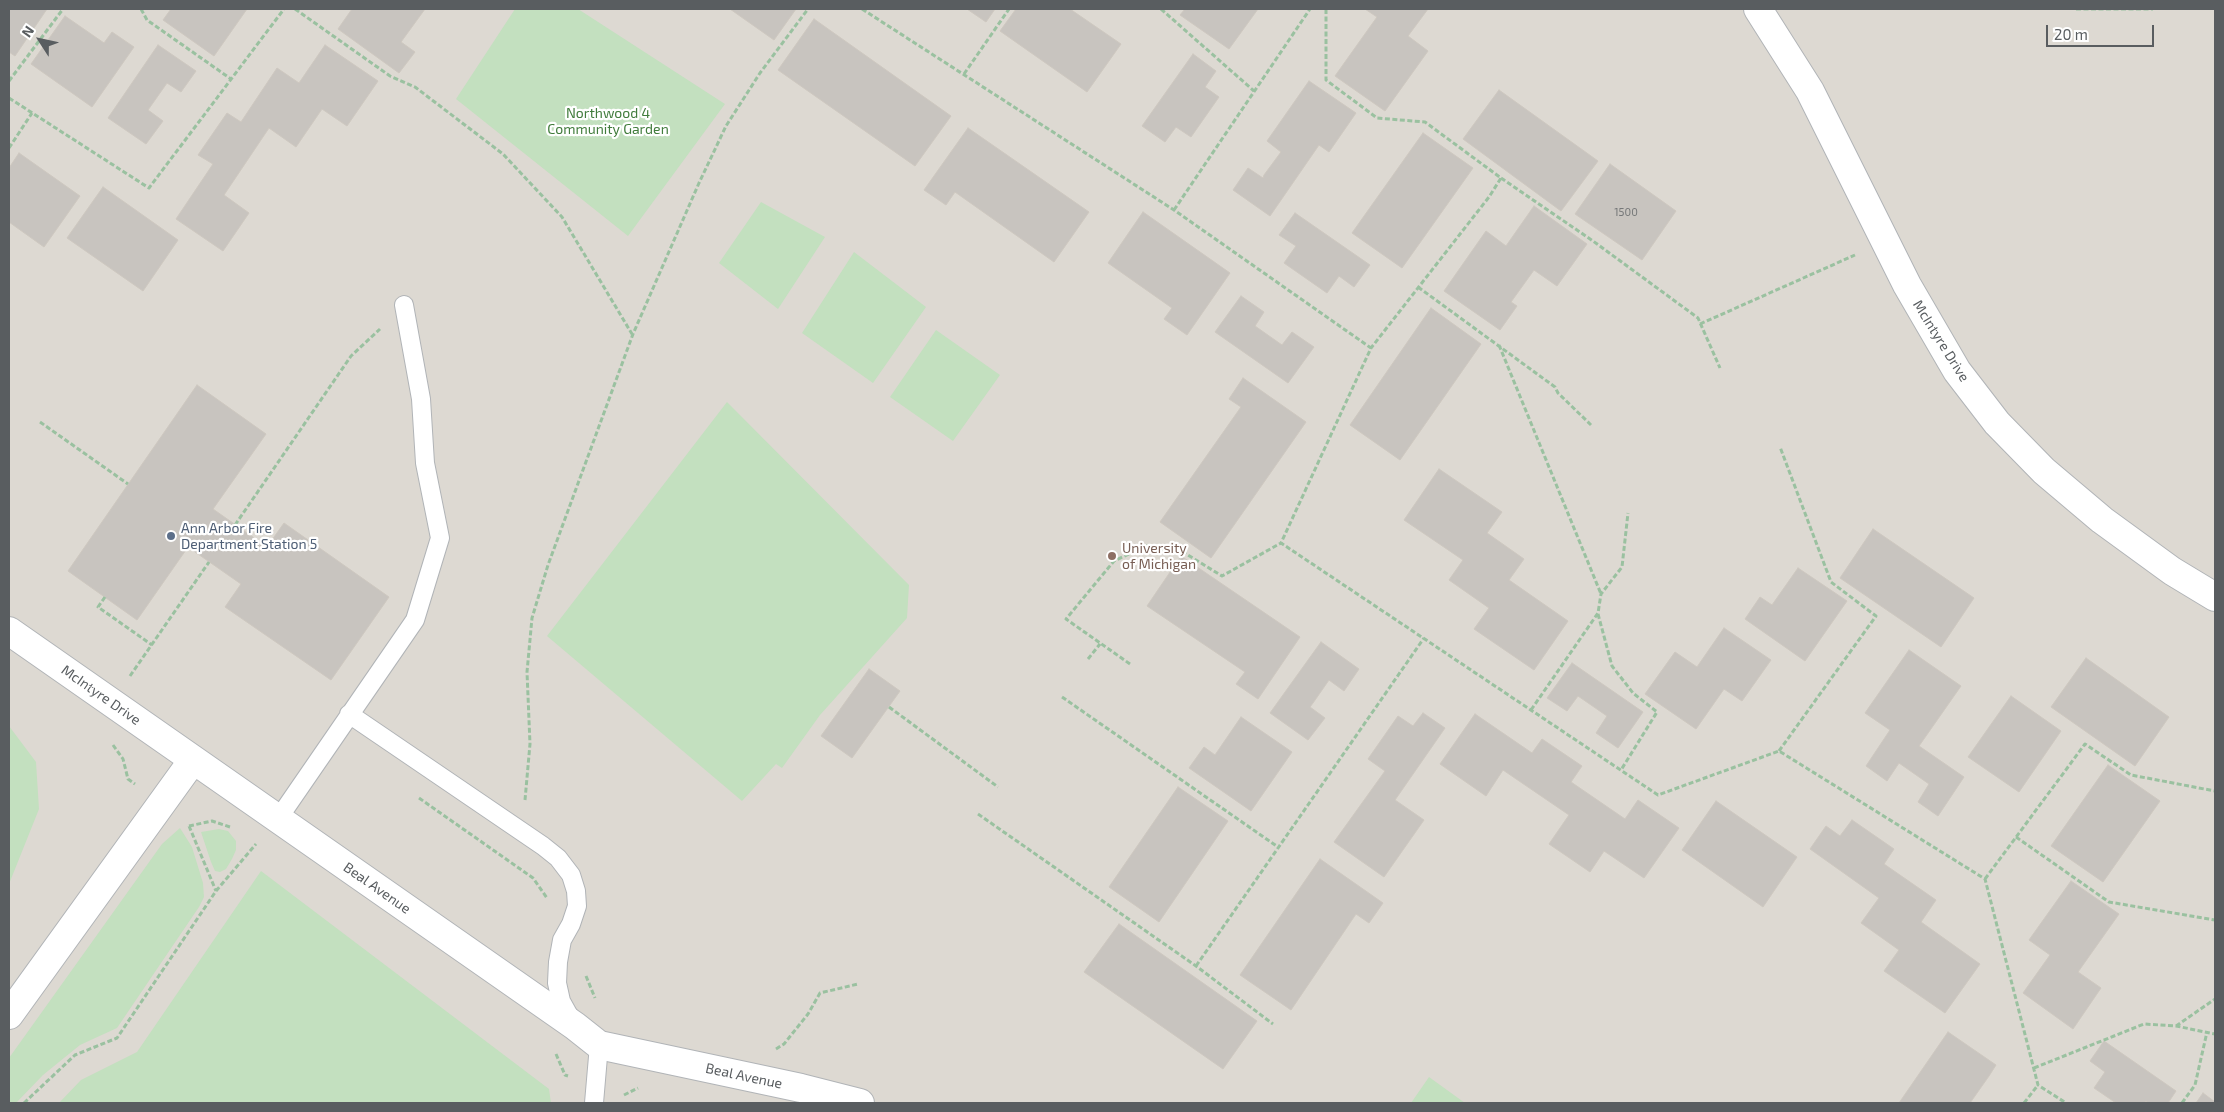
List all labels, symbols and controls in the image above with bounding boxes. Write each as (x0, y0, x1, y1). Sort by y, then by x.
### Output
north arrow (15, 15, 65, 65)
scale bar (2049, 15, 2156, 47)
text: N (17, 22, 37, 40)
text: 20 m (2054, 25, 2088, 43)
park label: Northwood 4 Community Garden (547, 105, 669, 138)
house number: 1500 (1614, 205, 1638, 219)
street label: McIntyre Drive (1909, 297, 1973, 385)
place label: Ann Arbor Fire Department Station 5 (181, 520, 317, 552)
marker: Ann Arbor Fire Department Station 5 (165, 530, 177, 542)
place label: University of Michigan (1122, 540, 1196, 572)
marker: University of Michigan (1106, 550, 1118, 562)
street label: McIntyre Drive (58, 661, 144, 729)
street label: Beal Avenue (340, 859, 414, 917)
street label: Beal Avenue (704, 1060, 784, 1092)

